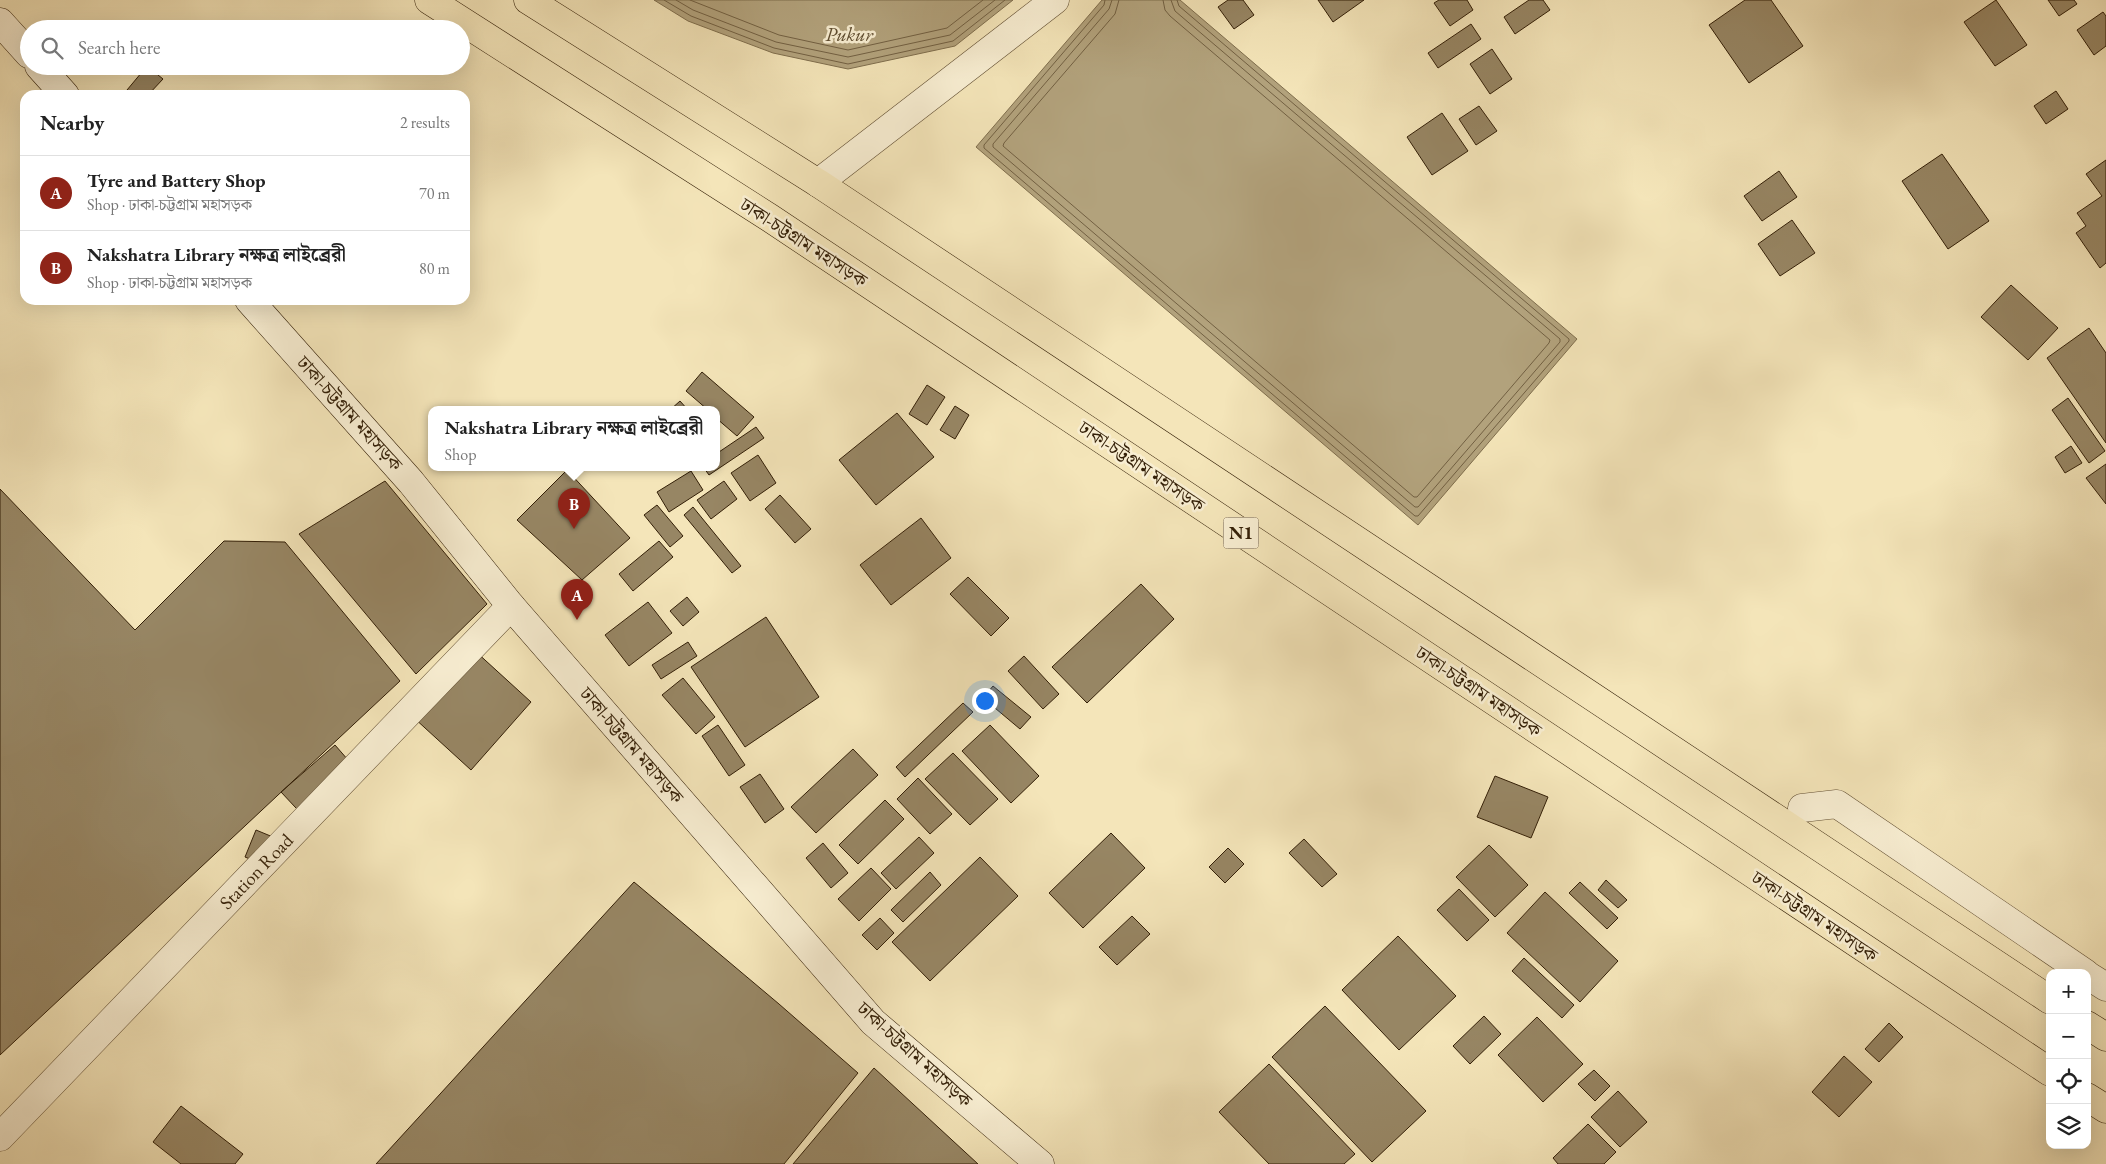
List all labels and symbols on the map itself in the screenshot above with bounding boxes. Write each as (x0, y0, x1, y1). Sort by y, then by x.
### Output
water label: Pukur (825, 21, 874, 47)
street label: ঢাকা-চট্টগ্রাম মহাসড়ক (735, 191, 873, 293)
street label: ঢাকা-চট্টগ্রাম মহাসড়ক (291, 350, 408, 477)
street label: ঢাকা-চট্টগ্রাম মহাসড়ক (1073, 415, 1210, 518)
pin: B (558, 488, 590, 529)
road number: N1 (1224, 518, 1258, 548)
pin: A (561, 579, 593, 620)
street label: ঢাকা-চট্টগ্রাম মহাসড়ক (1410, 640, 1547, 743)
street label: ঢাকা-চট্টগ্রাম মহাসড়ক (573, 681, 690, 809)
your location (972, 688, 998, 714)
street label: Station Road (214, 828, 299, 915)
street label: ঢাকা-চট্টগ্রাম মহাসড়ক (1746, 865, 1883, 968)
street label: ঢাকা-চট্টগ্রাম মহাসড়ক (851, 995, 978, 1113)

